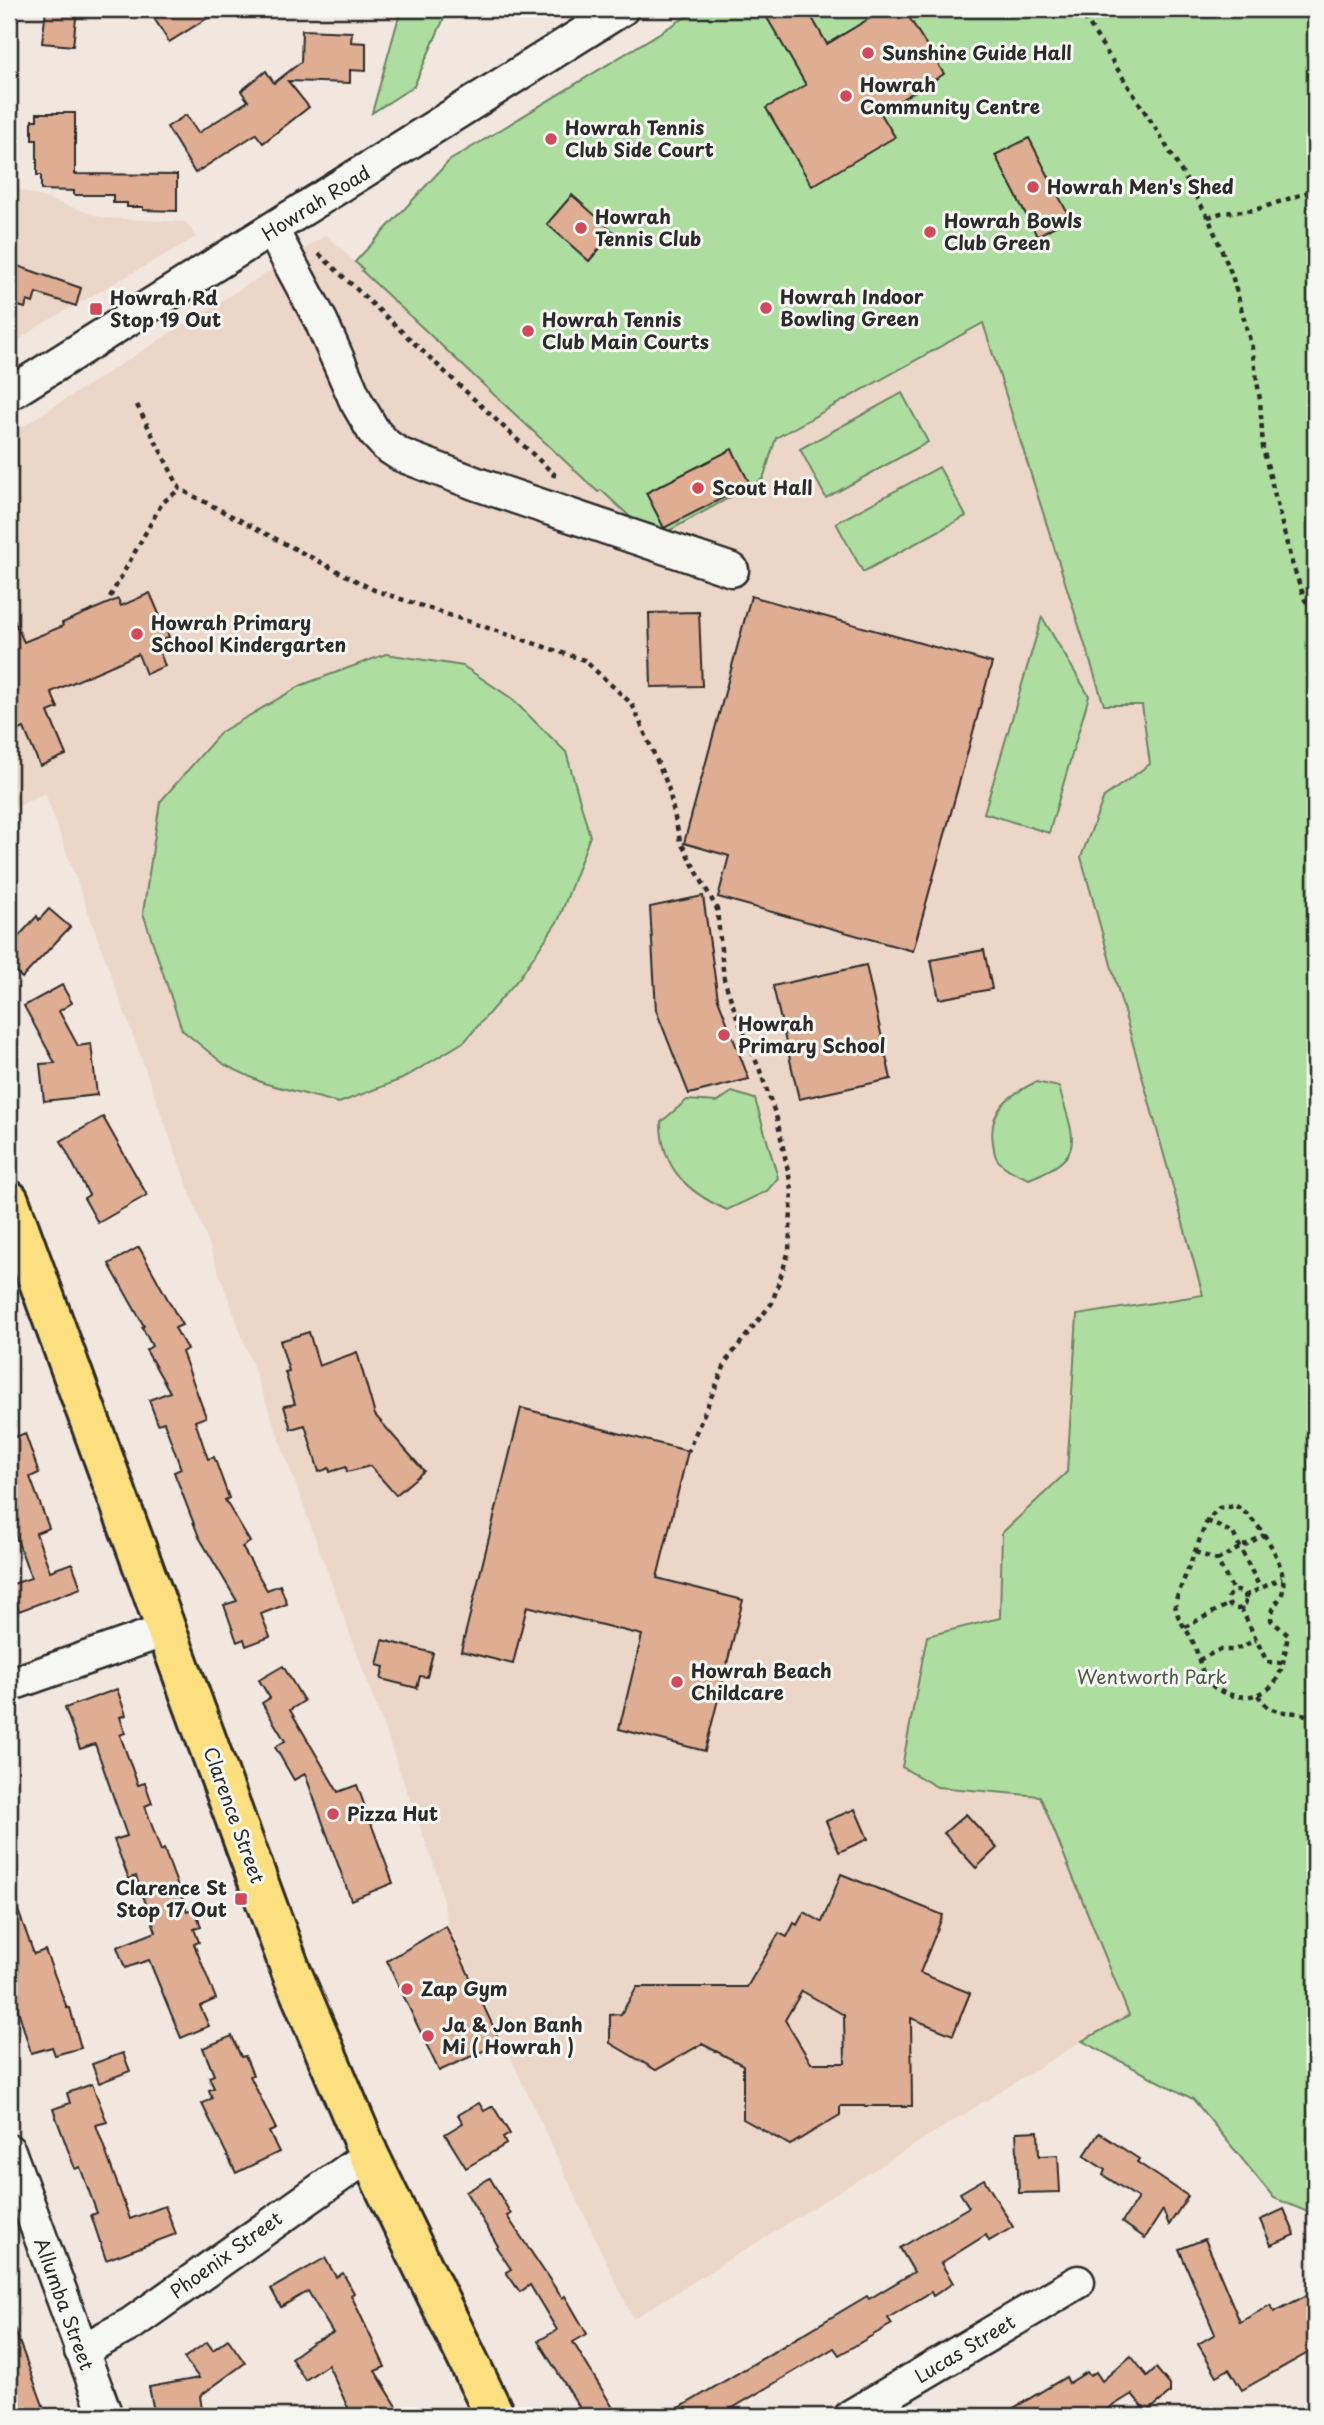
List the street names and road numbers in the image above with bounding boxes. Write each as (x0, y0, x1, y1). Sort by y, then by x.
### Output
street label: Howrah Road (256, 158, 375, 247)
street label: Clarence Street (197, 1743, 273, 1887)
street label: Phoenix Street (164, 2204, 287, 2304)
street label: Allumba Street (28, 2234, 102, 2374)
street label: Lucas Street (909, 2307, 1020, 2389)

